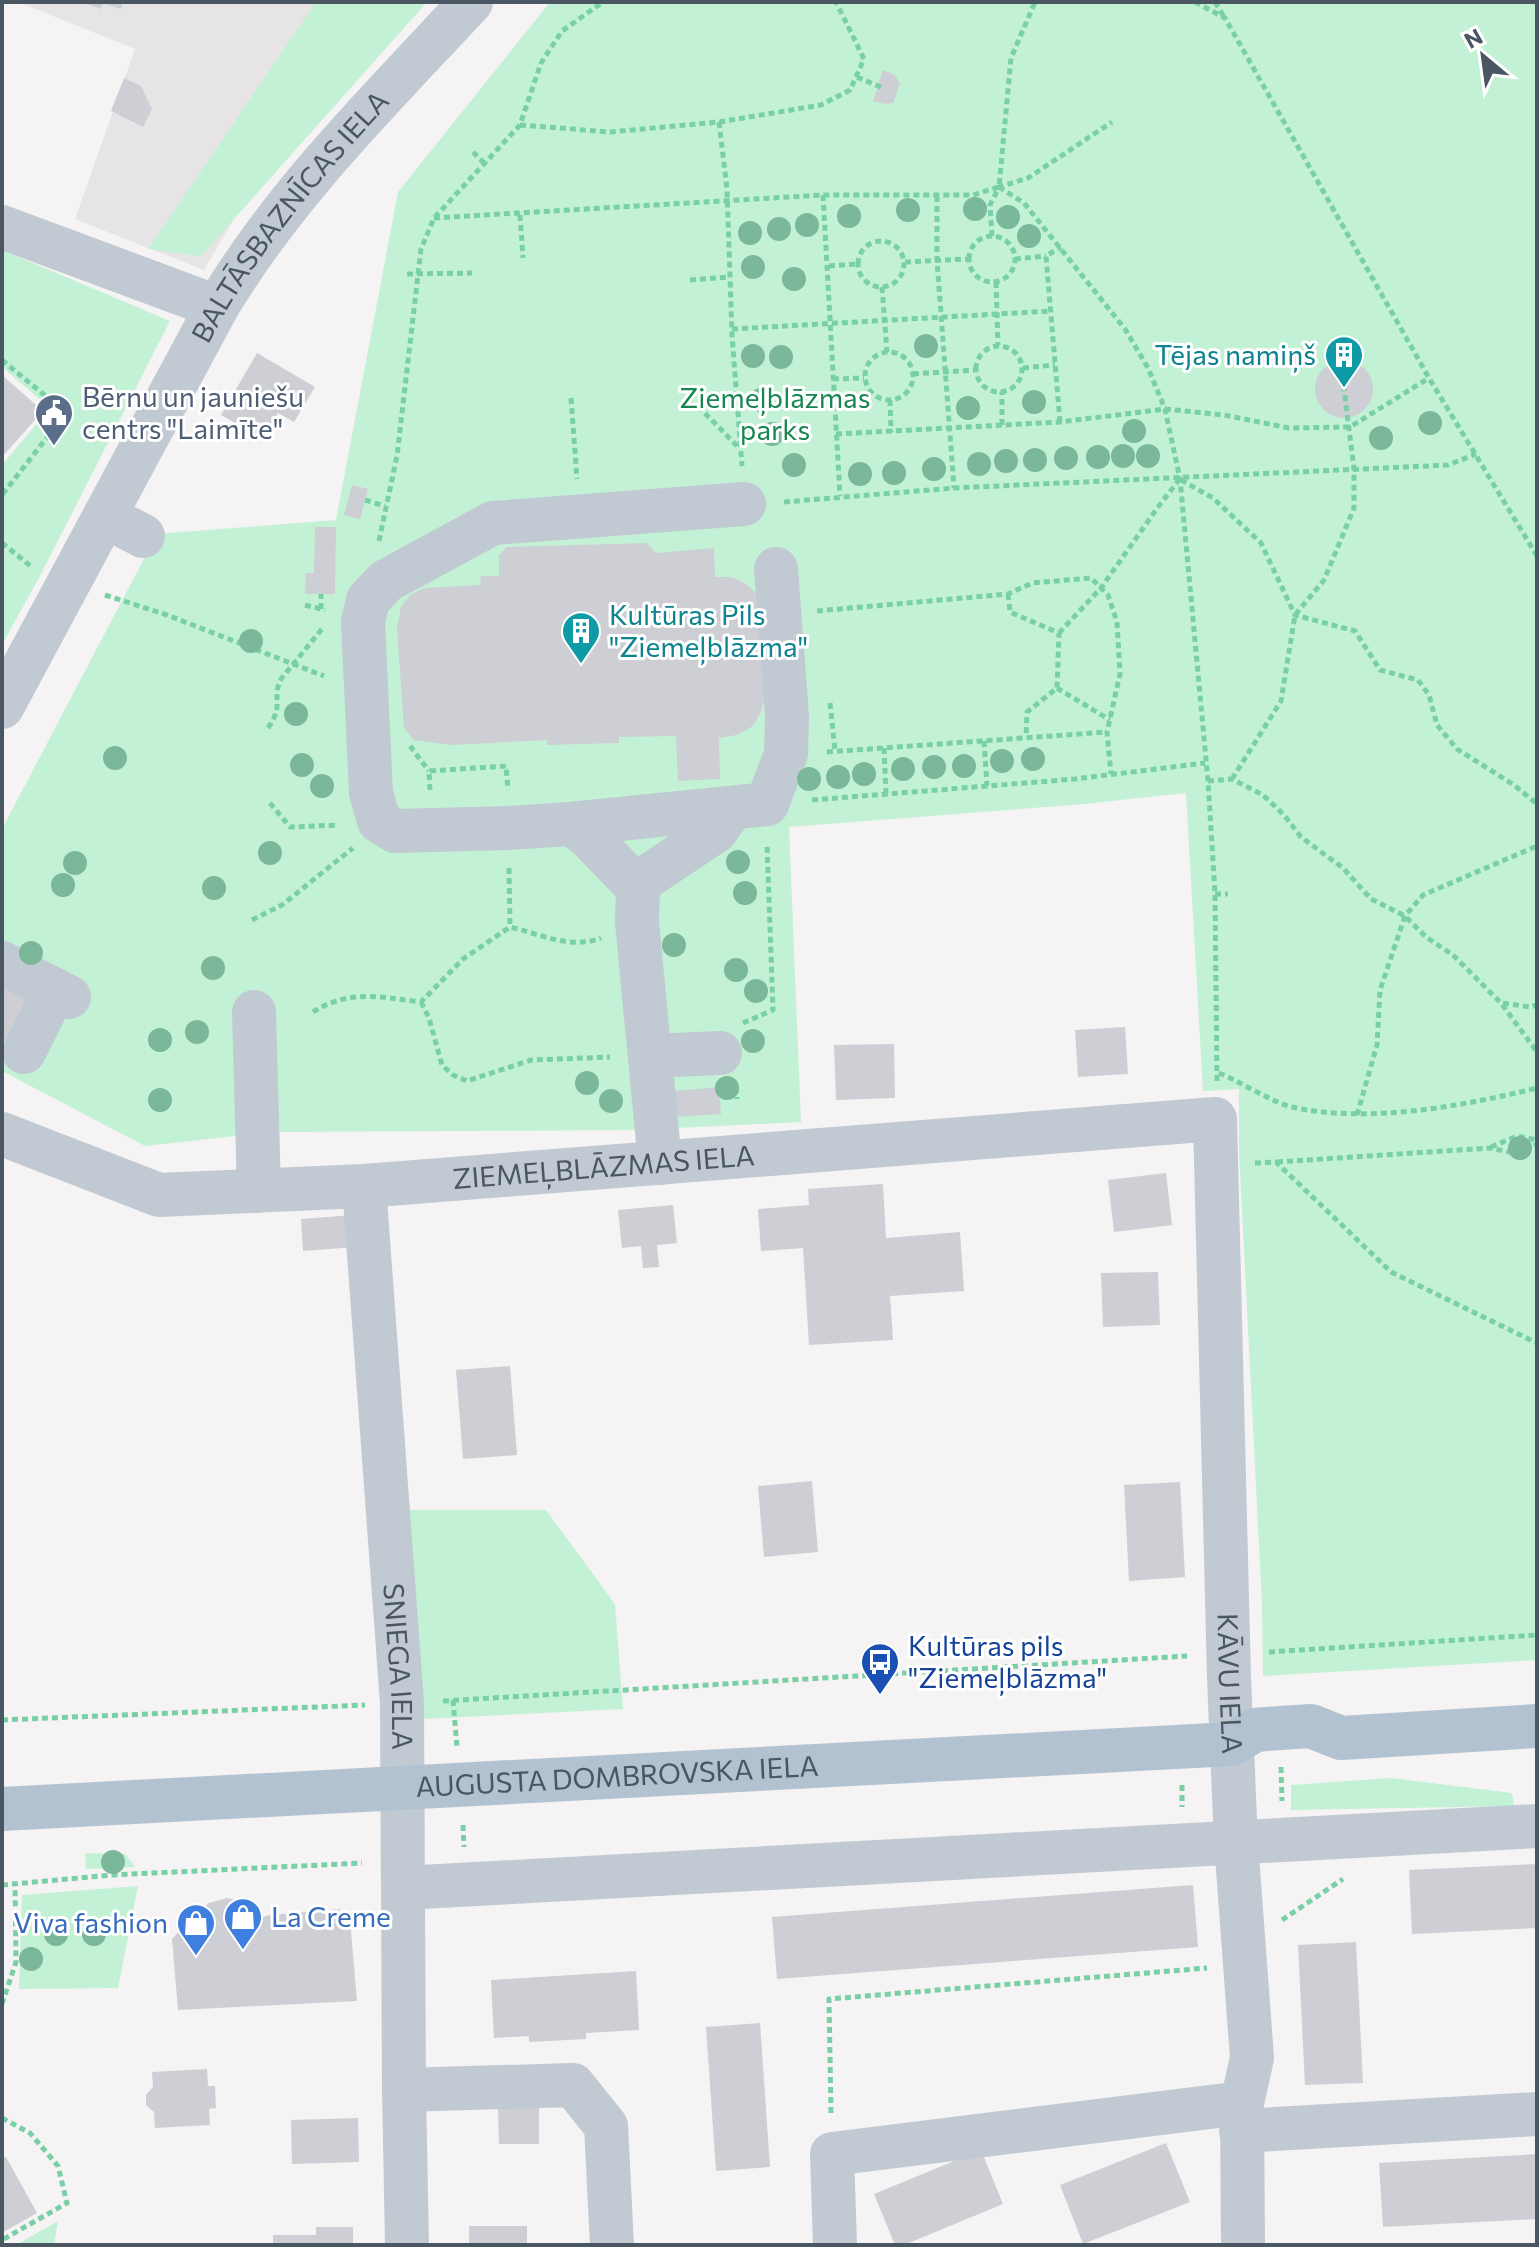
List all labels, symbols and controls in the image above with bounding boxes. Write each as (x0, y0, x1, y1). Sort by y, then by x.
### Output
north arrow (1443, 16, 1523, 96)
text: N (1459, 22, 1487, 54)
street label: BALTĀSBAZNĪCAS IELA (183, 83, 395, 348)
building icon: Tējas namiņš (1323, 334, 1365, 389)
place label: Tējas namiņš (1154, 337, 1316, 373)
place label: Bērnu un jauniešu centrs "Laimīte" (82, 379, 304, 445)
park label: Ziemeļblāzmas parks (679, 380, 871, 446)
public building icon: Bērnu un jauniešu centrs "Laimīte" (33, 392, 75, 447)
place label: Kultūras Pils "Ziemeļblāzma" (609, 597, 808, 665)
building icon: Kultūras Pils "Ziemeļblāzma" (560, 610, 602, 665)
street label: ZIEMEĻBLĀZMAS IELA (451, 1137, 756, 1195)
street label: SNIEGA IELA (377, 1582, 420, 1750)
street label: KĀVU IELA (1211, 1613, 1250, 1755)
place label: Kultūras pils "Ziemeļblāzma" (908, 1628, 1107, 1696)
bus stop icon: Kultūras pils "Ziemeļblāzma" (859, 1641, 901, 1696)
street label: AUGUSTA DOMBROVSKA IELA (415, 1748, 819, 1803)
shop icon: La Creme (222, 1896, 264, 1951)
place label: La Creme (271, 1899, 391, 1933)
shop icon: Viva fashion (175, 1902, 217, 1957)
place label: Viva fashion (13, 1905, 168, 1939)

